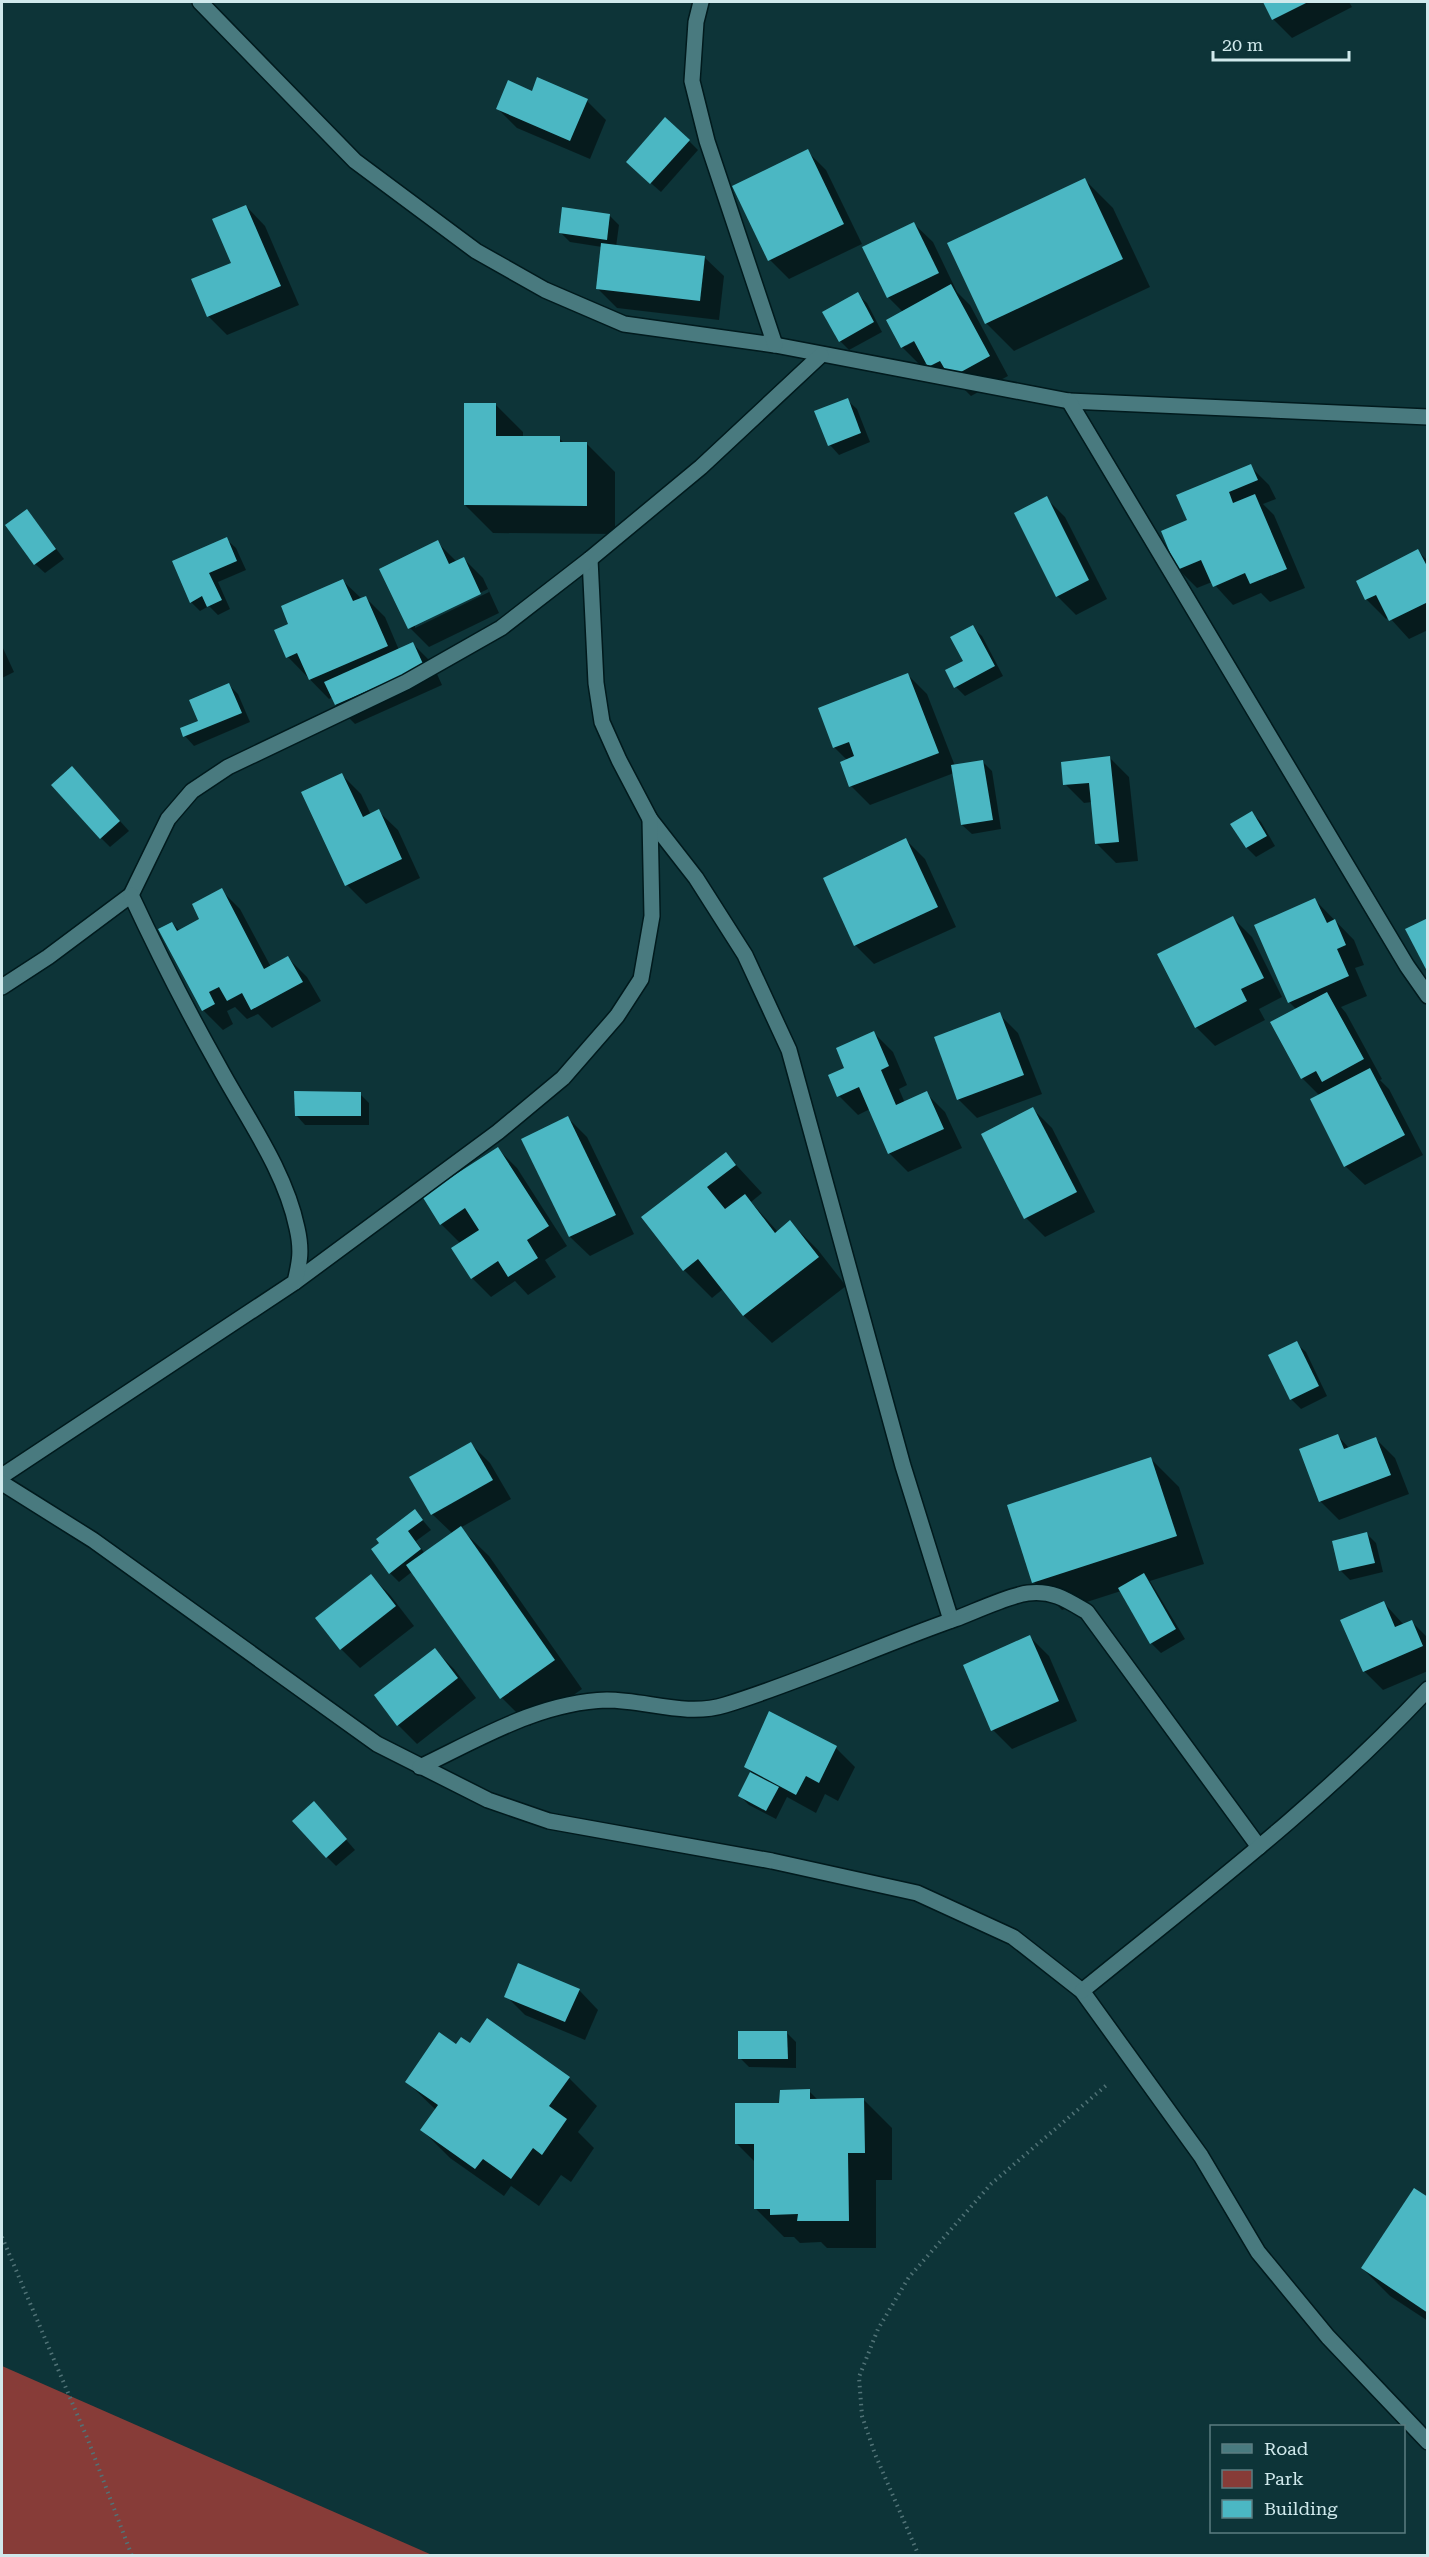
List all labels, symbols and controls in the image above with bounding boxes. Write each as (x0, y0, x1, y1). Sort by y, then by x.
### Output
scale bar (1213, 24, 1350, 62)
text: 20 m (1222, 34, 1263, 55)
legend (1210, 2425, 1405, 2533)
text: Road (1264, 2438, 1309, 2459)
text: Park (1264, 2468, 1304, 2489)
text: Building (1264, 2498, 1338, 2519)

